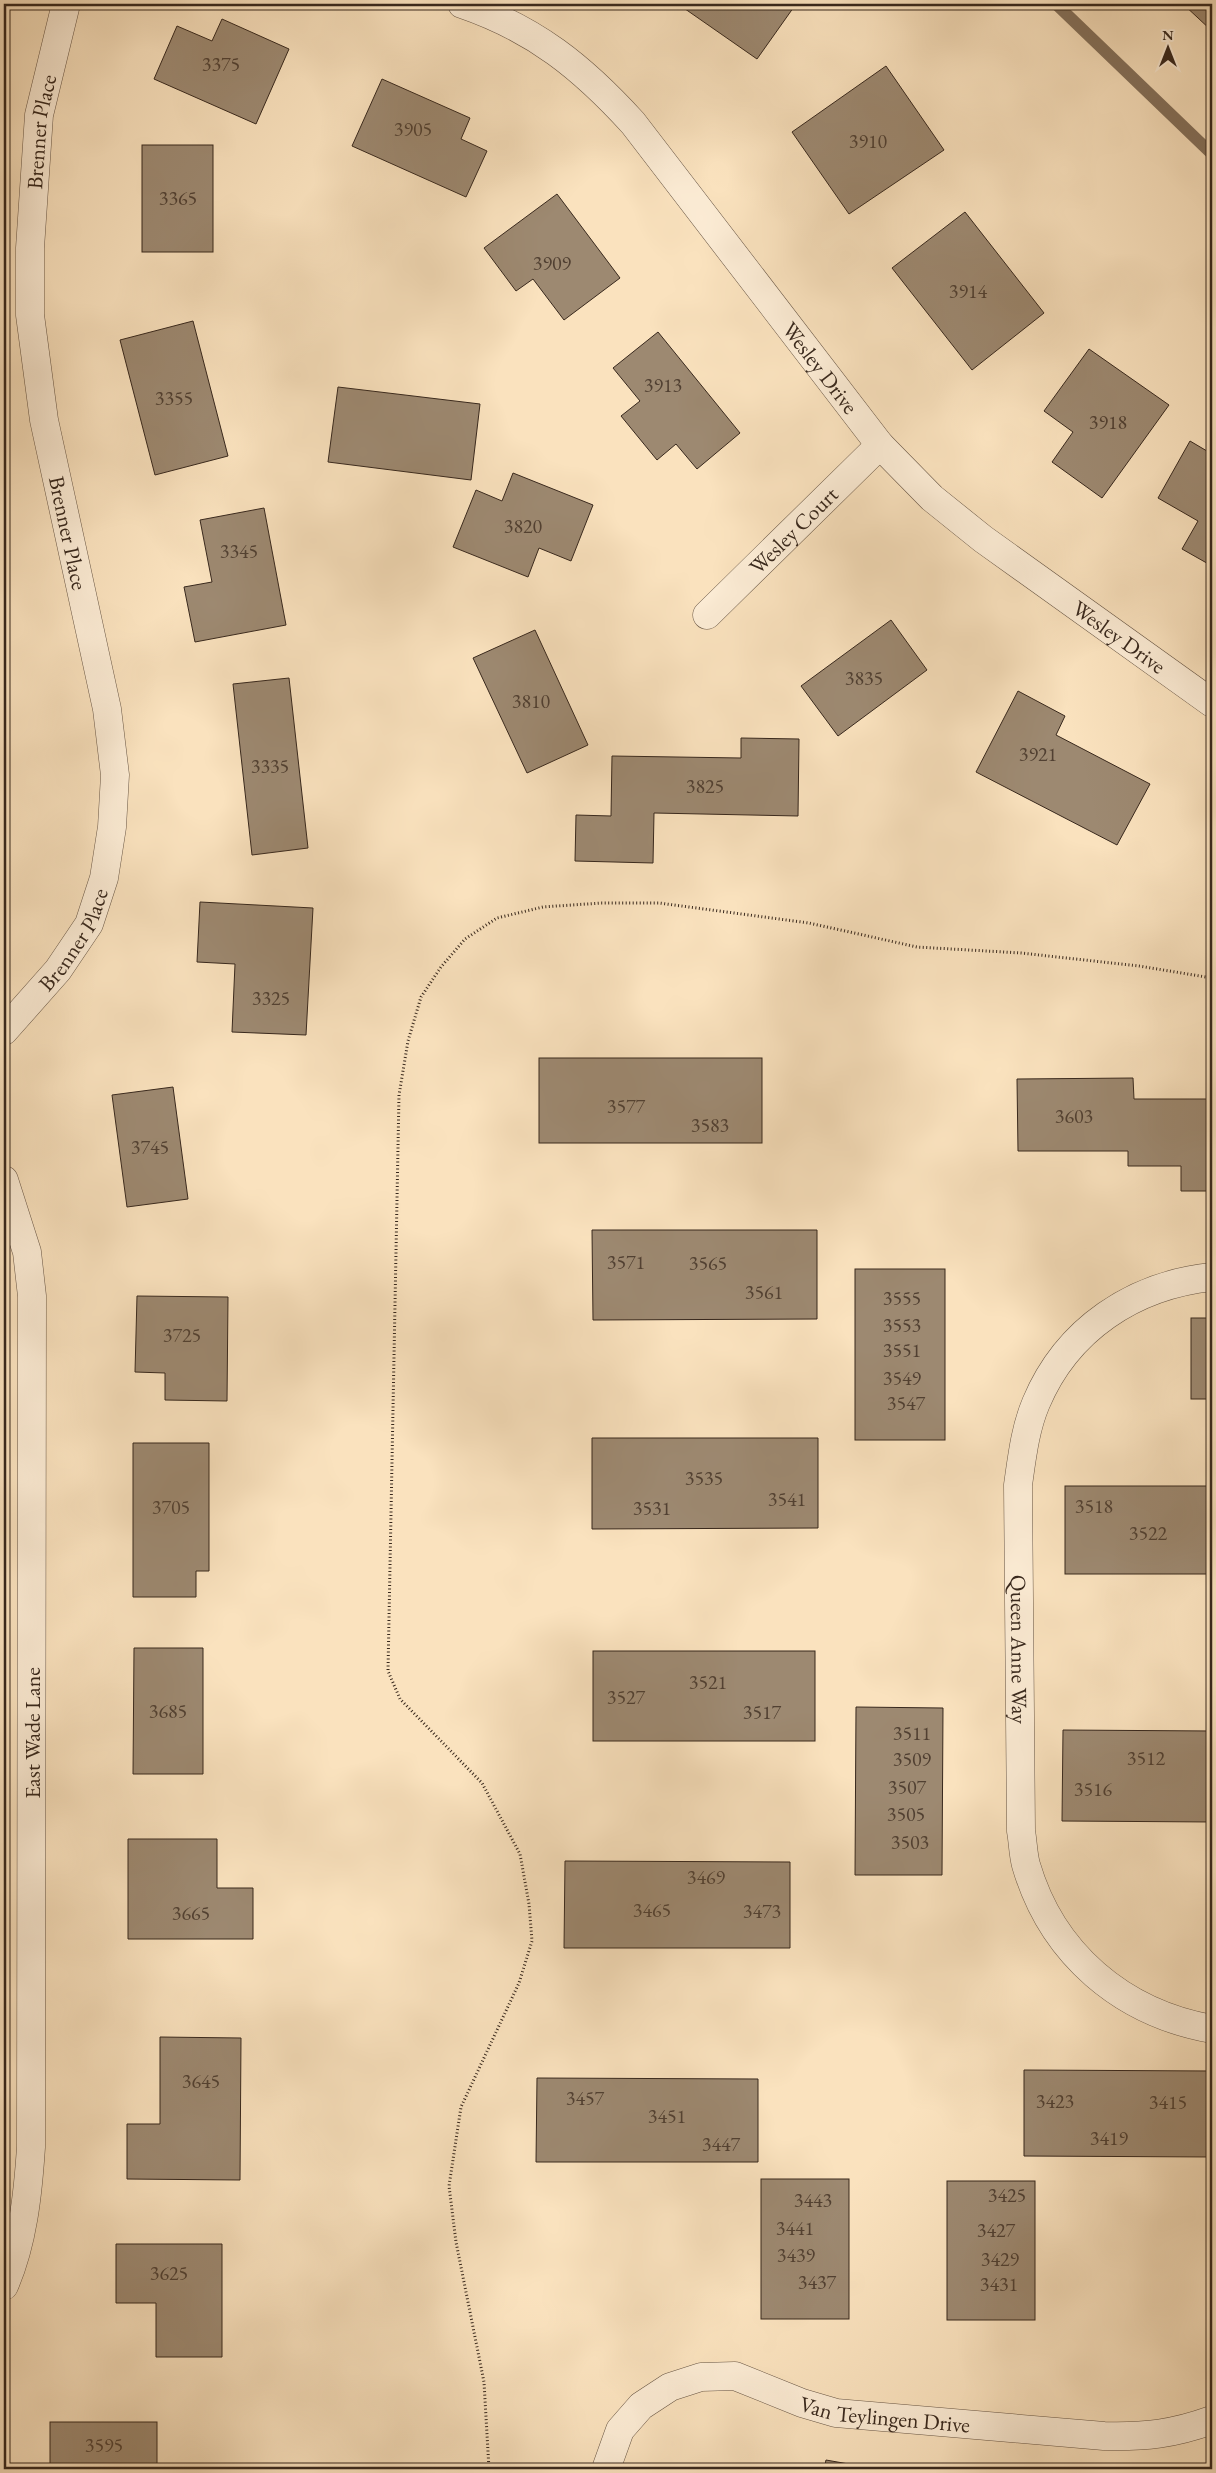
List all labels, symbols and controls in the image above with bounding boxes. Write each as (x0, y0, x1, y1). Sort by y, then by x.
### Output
north arrow (1144, 22, 1194, 72)
text: N (1162, 26, 1174, 44)
house number: 3375 (202, 51, 240, 77)
street label: Brenner Place (20, 71, 63, 190)
house number: 3905 (394, 116, 432, 142)
house number: 3910 (849, 128, 888, 154)
house number: 3365 (159, 185, 197, 211)
house number: 3909 (533, 250, 572, 276)
house number: 3914 (949, 278, 988, 304)
street label: Wesley Drive (776, 316, 865, 420)
house number: 3913 (644, 372, 682, 398)
house number: 3355 (155, 385, 193, 411)
house number: 3918 (1089, 409, 1127, 435)
street label: Brenner Place (42, 473, 94, 593)
street label: Wesley Court (742, 480, 844, 580)
house number: 3820 (504, 513, 543, 539)
house number: 3345 (220, 538, 258, 564)
street label: Wesley Drive (1067, 593, 1172, 680)
house number: 3835 (845, 665, 883, 691)
house number: 3810 (512, 688, 551, 714)
house number: 3921 (1019, 741, 1057, 767)
house number: 3335 (251, 753, 289, 779)
house number: 3825 (686, 773, 724, 799)
street label: Brenner Place (32, 884, 114, 997)
house number: 3325 (252, 985, 290, 1011)
house number: 3577 (607, 1093, 646, 1119)
house number: 3603 (1055, 1103, 1093, 1129)
house number: 3583 (691, 1112, 729, 1138)
house number: 3745 (131, 1134, 169, 1160)
house number: 3571 (607, 1249, 645, 1275)
house number: 3565 (689, 1250, 727, 1276)
house number: 3561 (745, 1279, 783, 1305)
house number: 3555 (883, 1285, 921, 1311)
house number: 3553 (883, 1312, 921, 1338)
house number: 3725 (163, 1322, 201, 1348)
house number: 3551 (883, 1337, 921, 1363)
house number: 3549 (883, 1365, 922, 1391)
house number: 3547 (887, 1390, 926, 1416)
house number: 3535 (685, 1465, 723, 1491)
house number: 3541 (768, 1486, 806, 1512)
house number: 3518 (1075, 1493, 1113, 1519)
house number: 3705 (152, 1494, 190, 1520)
house number: 3531 (633, 1495, 671, 1521)
house number: 3522 (1129, 1520, 1168, 1546)
street label: Queen Anne Way (1004, 1575, 1035, 1724)
street label: East Wade Lane (18, 1667, 47, 1799)
house number: 3521 (689, 1669, 727, 1695)
house number: 3527 (607, 1684, 646, 1710)
house number: 3685 (149, 1698, 187, 1724)
house number: 3517 (743, 1699, 782, 1725)
house number: 3511 (893, 1720, 931, 1746)
house number: 3512 (1127, 1745, 1166, 1771)
house number: 3509 (893, 1746, 932, 1772)
house number: 3507 (888, 1774, 927, 1800)
house number: 3516 (1074, 1776, 1113, 1802)
house number: 3505 (887, 1801, 925, 1827)
house number: 3503 (891, 1829, 929, 1855)
house number: 3469 (687, 1864, 726, 1890)
house number: 3465 (633, 1897, 671, 1923)
house number: 3473 (743, 1898, 781, 1924)
house number: 3665 (172, 1900, 210, 1926)
house number: 3645 (182, 2068, 220, 2094)
house number: 3457 (566, 2085, 605, 2111)
house number: 3423 (1036, 2088, 1074, 2114)
house number: 3415 (1149, 2089, 1187, 2115)
house number: 3451 (648, 2103, 686, 2129)
house number: 3419 (1090, 2125, 1129, 2151)
house number: 3447 (702, 2131, 741, 2157)
house number: 3425 (988, 2182, 1026, 2208)
house number: 3443 (794, 2187, 832, 2213)
house number: 3441 (776, 2215, 814, 2241)
house number: 3427 (977, 2217, 1016, 2243)
house number: 3439 (777, 2242, 816, 2268)
house number: 3429 (981, 2246, 1020, 2272)
house number: 3625 (150, 2260, 188, 2286)
house number: 3437 (798, 2269, 837, 2295)
house number: 3431 (980, 2271, 1018, 2297)
street label: Van Teylingen Drive (796, 2389, 972, 2439)
house number: 3595 (85, 2432, 123, 2458)

